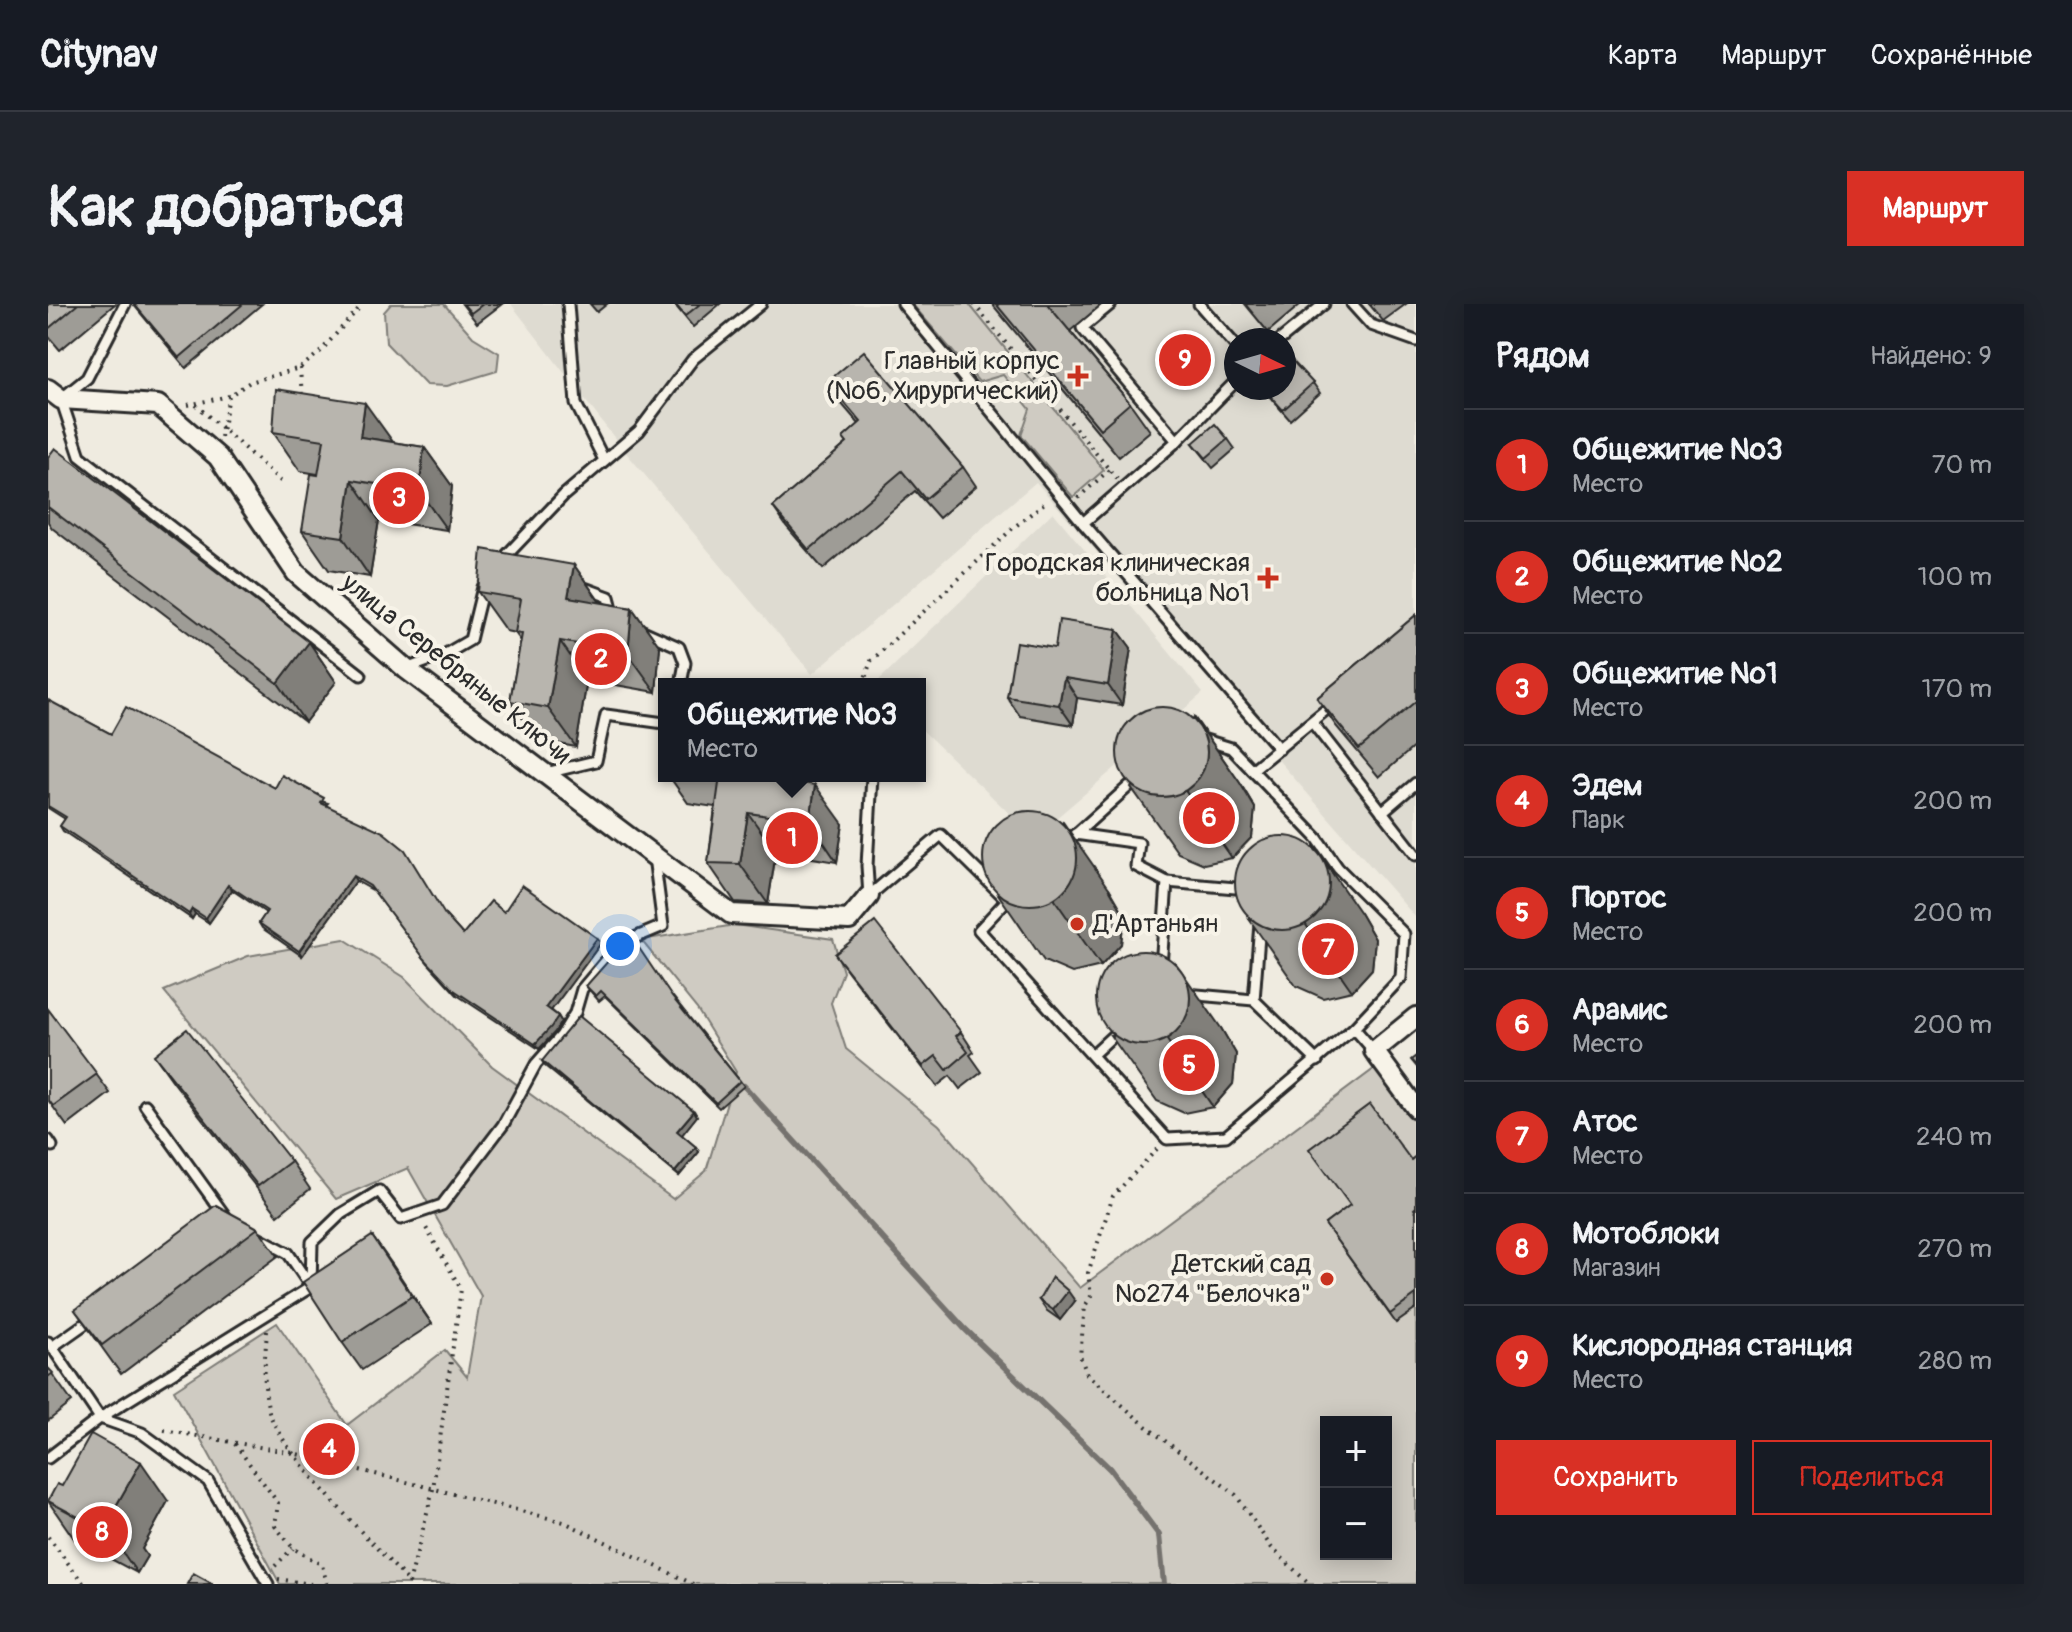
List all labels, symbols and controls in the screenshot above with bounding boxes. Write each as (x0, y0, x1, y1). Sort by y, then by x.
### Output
text: Citynav (40, 31, 158, 79)
text: Карта (1608, 38, 1677, 73)
text: Маршрут (1721, 38, 1827, 73)
text: Сохранённые (1871, 38, 2032, 73)
button: Маршрут (1847, 171, 2024, 246)
text: Как добраться (48, 174, 404, 243)
north arrow (1224, 328, 1296, 400)
pin: 9 (1159, 330, 1211, 390)
text: Рядом (1496, 335, 1590, 378)
text: Найдено: 9 (1870, 340, 1992, 372)
place label: Главный корпус (№6, Хирургический) (825, 345, 1060, 407)
marker: Главный корпус (№6, Хирургический) (1067, 365, 1089, 387)
text: Общежитие №3 (1572, 431, 1783, 468)
text: 1 (1517, 449, 1527, 481)
text: 70 m (1932, 449, 1992, 481)
pin: 3 (373, 468, 425, 528)
text: Место (1572, 468, 1643, 500)
text: Общежитие №2 (1572, 543, 1783, 580)
place label: Городская клиническая больница №1 (985, 547, 1250, 609)
text: 2 (1515, 561, 1529, 593)
text: 100 m (1918, 561, 1992, 593)
street label: улица Серебряные Ключи (334, 566, 577, 772)
marker: Городская клиническая больница №1 (1257, 567, 1279, 589)
text: Место (1572, 580, 1643, 612)
pin: 2 (575, 629, 627, 689)
text: Общежитие №1 (1572, 655, 1778, 692)
text: 3 (1515, 673, 1529, 705)
text: 170 m (1922, 673, 1992, 705)
popup (658, 678, 926, 782)
text: Место (1572, 692, 1643, 724)
text: Общежитие №3 (687, 696, 897, 733)
text: Место (687, 733, 758, 765)
text: Эдем (1572, 767, 1643, 804)
text: 4 (1514, 785, 1530, 817)
text: 200 m (1913, 785, 1992, 817)
pin: 6 (1183, 788, 1235, 848)
text: Парк (1572, 804, 1625, 836)
pin: 1 (766, 808, 818, 868)
text: Портос (1572, 879, 1667, 916)
text: 5 (1515, 897, 1529, 929)
text: 200 m (1913, 897, 1992, 929)
place label: Д'Артаньян (1092, 908, 1218, 940)
marker: Д'Артаньян (1068, 915, 1086, 933)
text: Место (1572, 916, 1643, 948)
pin: 7 (1302, 919, 1354, 979)
your location (600, 926, 640, 966)
text: Арамис (1572, 991, 1668, 1028)
text: 6 (1514, 1009, 1530, 1041)
text: 200 m (1913, 1009, 1992, 1041)
text: Место (1572, 1028, 1643, 1060)
pin: 5 (1163, 1035, 1215, 1095)
text: Атос (1572, 1103, 1638, 1140)
text: 7 (1515, 1121, 1529, 1153)
text: 240 m (1916, 1121, 1992, 1153)
text: Место (1572, 1140, 1643, 1172)
text: Мотоблоки (1572, 1215, 1719, 1252)
text: 8 (1515, 1233, 1529, 1265)
text: 270 m (1917, 1233, 1992, 1265)
place label: Детский сад №274 "Белочка" (1115, 1248, 1311, 1310)
text: Магазин (1572, 1252, 1661, 1284)
marker: Детский сад №274 "Белочка" (1318, 1270, 1336, 1288)
text: Кислородная станция (1572, 1327, 1852, 1364)
text: 9 (1515, 1345, 1529, 1377)
text: 280 m (1918, 1345, 1992, 1377)
text: Место (1572, 1364, 1643, 1396)
map controls (1320, 1416, 1392, 1560)
button: + (1320, 1416, 1392, 1488)
pin: 4 (303, 1419, 355, 1479)
button: Сохранить (1496, 1440, 1736, 1515)
button: Поделиться (1752, 1440, 1992, 1515)
button: − (1320, 1488, 1392, 1560)
pin: 8 (76, 1502, 128, 1562)

